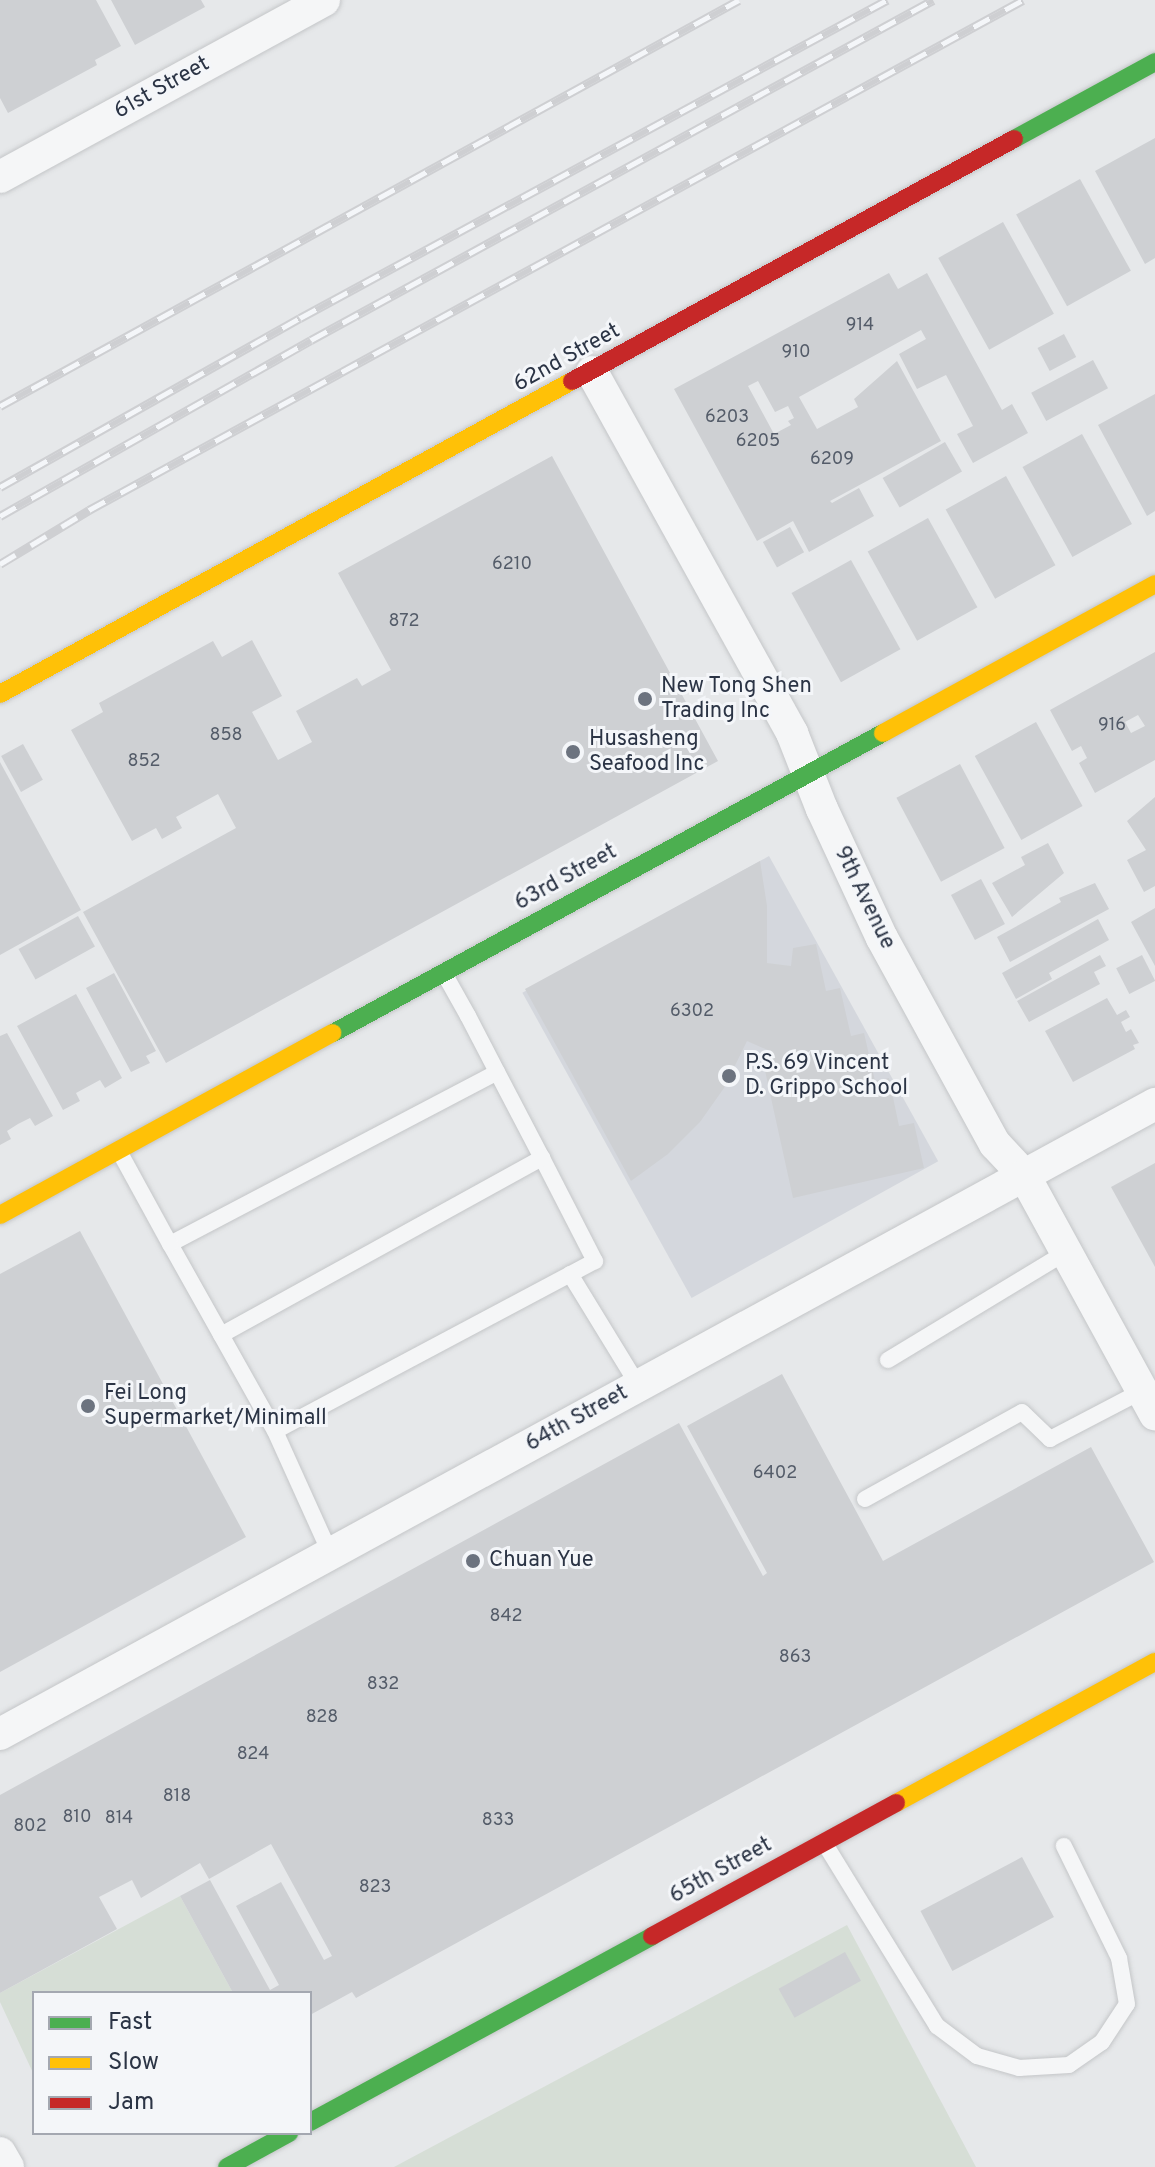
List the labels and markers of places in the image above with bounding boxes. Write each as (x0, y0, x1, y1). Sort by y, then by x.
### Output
place label: New Tong Shen Trading Inc (661, 673, 813, 724)
marker: New Tong Shen Trading Inc (636, 690, 654, 708)
place label: Husasheng Seafood Inc (589, 726, 705, 778)
marker: Husasheng Seafood Inc (564, 743, 582, 761)
place label: P.S. 69 Vincent D. Grippo School (745, 1050, 908, 1102)
marker: P.S. 69 Vincent D. Grippo School (720, 1067, 738, 1085)
place label: Fei Long Supermarket/Minimall (104, 1380, 327, 1432)
marker: Fei Long Supermarket/Minimall (79, 1397, 97, 1415)
place label: Chuan Yue (489, 1548, 594, 1574)
marker: Chuan Yue (464, 1552, 482, 1570)

